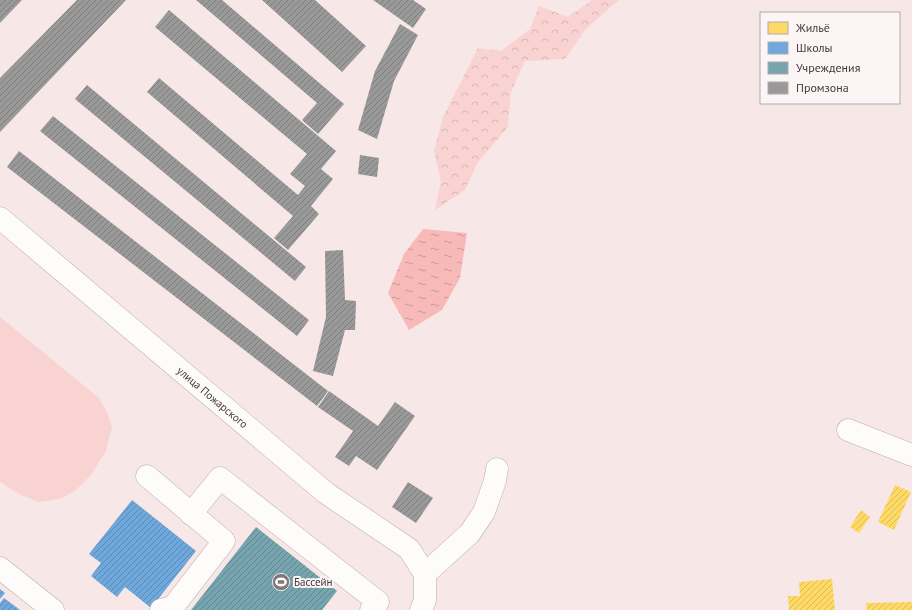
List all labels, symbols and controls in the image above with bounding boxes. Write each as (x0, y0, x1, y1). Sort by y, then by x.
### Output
legend (760, 12, 900, 104)
text: Жильё (795, 20, 830, 35)
text: Школы (796, 40, 832, 55)
text: Учреждения (796, 60, 860, 75)
text: Промзона (796, 80, 849, 95)
street label: улица Пожарского (174, 363, 251, 431)
sports icon: Бассейн (271, 572, 291, 592)
place label: Бассейн (294, 575, 333, 589)

